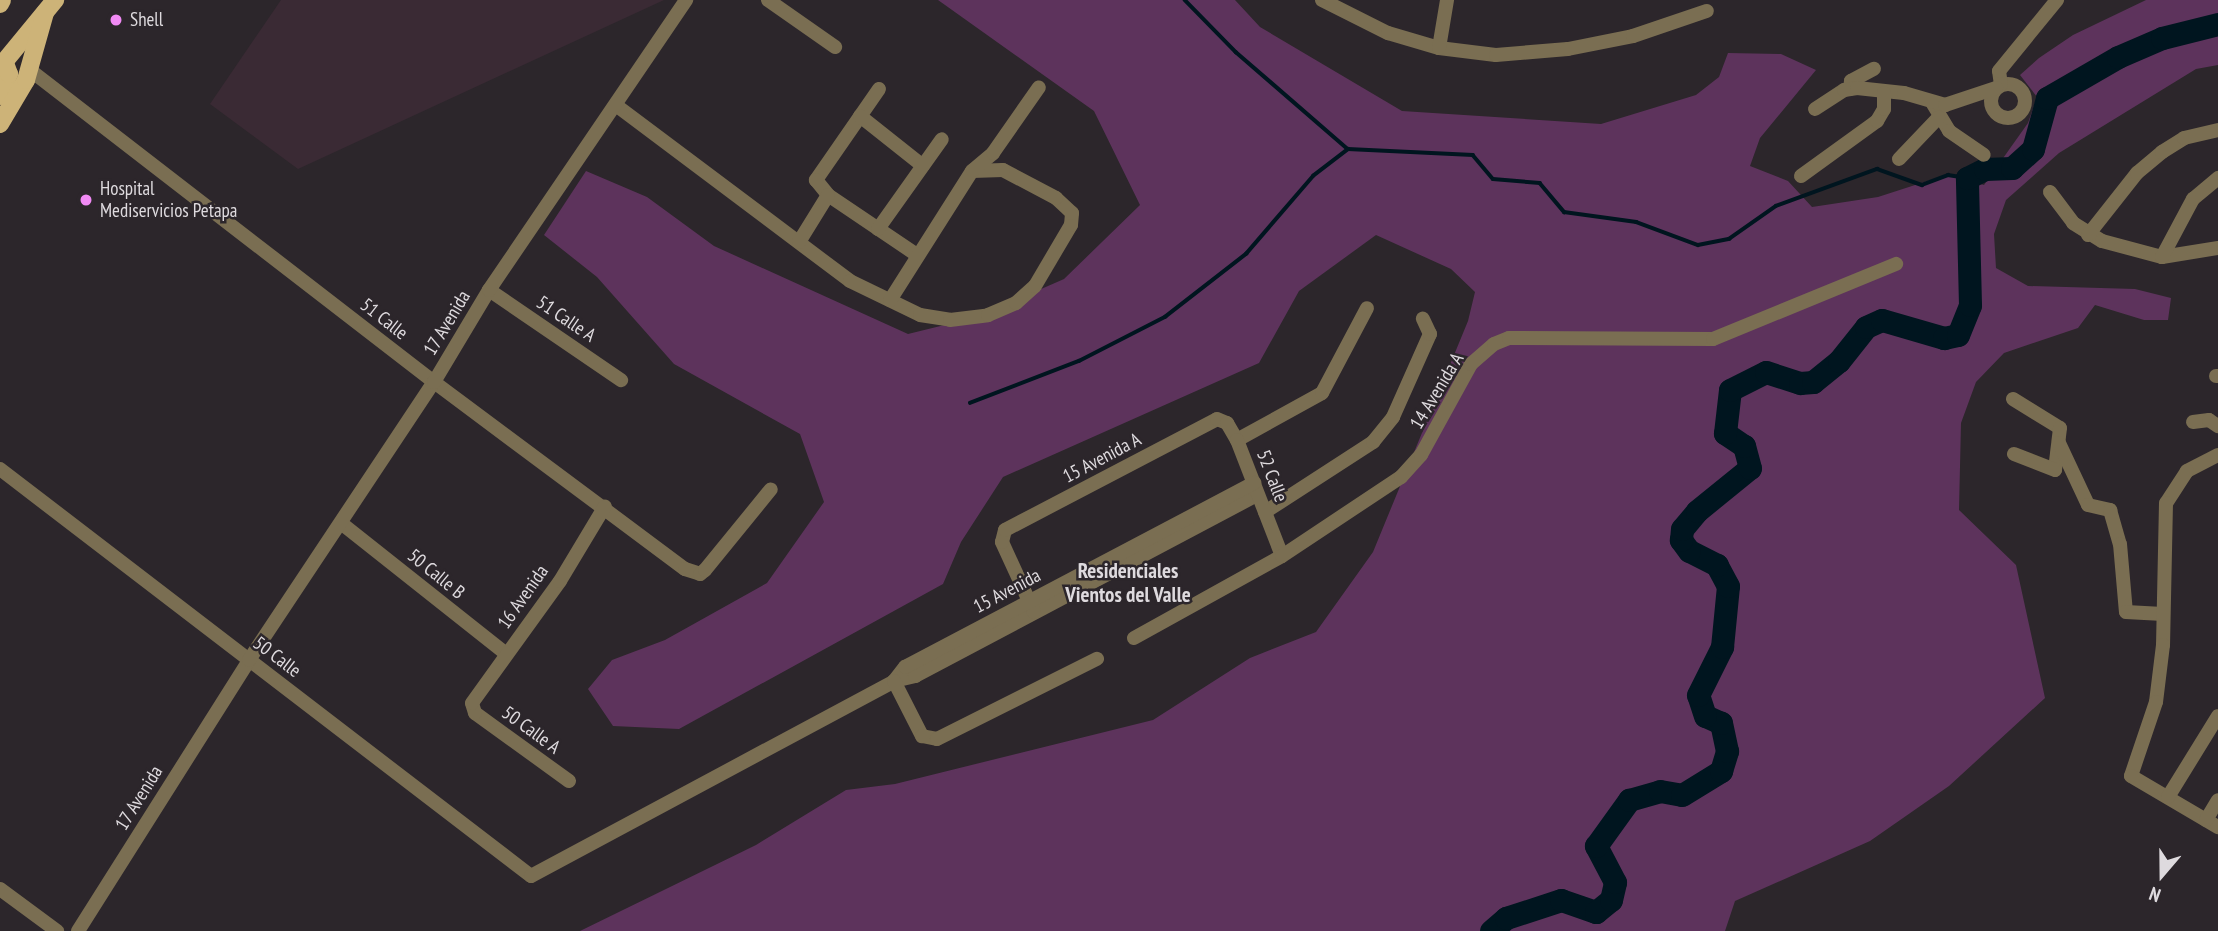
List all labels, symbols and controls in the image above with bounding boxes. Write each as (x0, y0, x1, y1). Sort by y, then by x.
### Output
place label: Shell (130, 9, 163, 31)
marker: Shell (108, 12, 124, 28)
place label: Hospital Mediservicios Petapa (100, 178, 237, 222)
marker: Hospital Mediservicios Petapa (78, 192, 94, 208)
street label: 17 Avenida (418, 286, 476, 360)
street label: 51 Calle A (532, 291, 600, 347)
street label: 51 Calle (356, 293, 412, 345)
street label: 14 Avenida A (1405, 348, 1469, 434)
street label: 15 Avenida A (1059, 428, 1145, 488)
street label: 52 Calle (1252, 447, 1292, 505)
street label: 50 Calle B (403, 544, 469, 604)
district label: Residenciales Vientos del Valle (1065, 558, 1191, 608)
street label: 16 Avenida (493, 561, 553, 633)
street label: 15 Avenida (969, 564, 1045, 618)
street label: 50 Calle (249, 632, 305, 682)
street label: 50 Calle A (497, 701, 565, 759)
street label: 17 Avenida (110, 761, 168, 835)
north arrow (2127, 840, 2197, 910)
text: N (2146, 882, 2164, 908)

